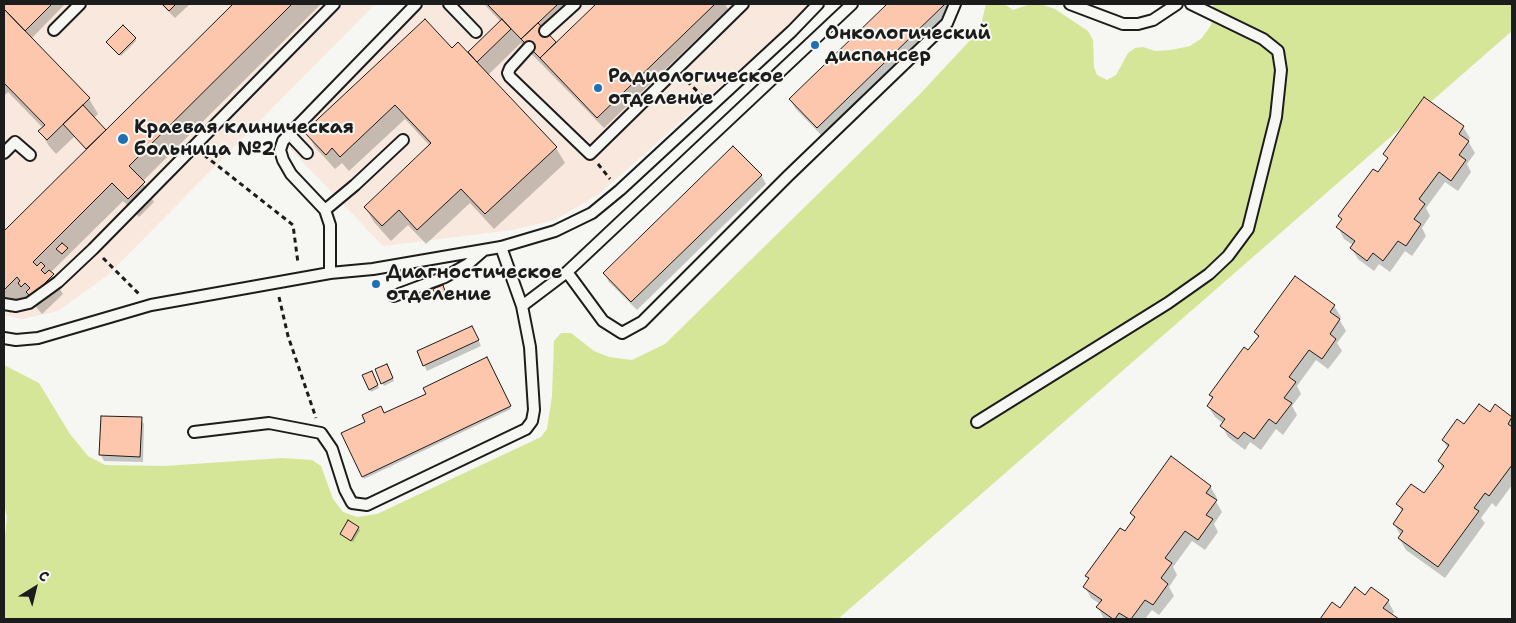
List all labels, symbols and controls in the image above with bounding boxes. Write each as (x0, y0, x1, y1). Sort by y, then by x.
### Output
place label: Онкологический диспансер (825, 23, 991, 67)
marker: Онкологический диспансер (809, 39, 821, 51)
place label: Радиологическое отделение (608, 66, 784, 110)
marker: Радиологическое отделение (592, 82, 604, 94)
place label: Краевая клиническая больница №2 (134, 117, 354, 161)
marker: Краевая клиническая больница №2 (116, 132, 130, 146)
place label: Диагностическое отделение (386, 262, 563, 306)
marker: Диагностическое отделение (370, 278, 382, 290)
north arrow (10, 563, 60, 613)
text: С (35, 566, 53, 586)

